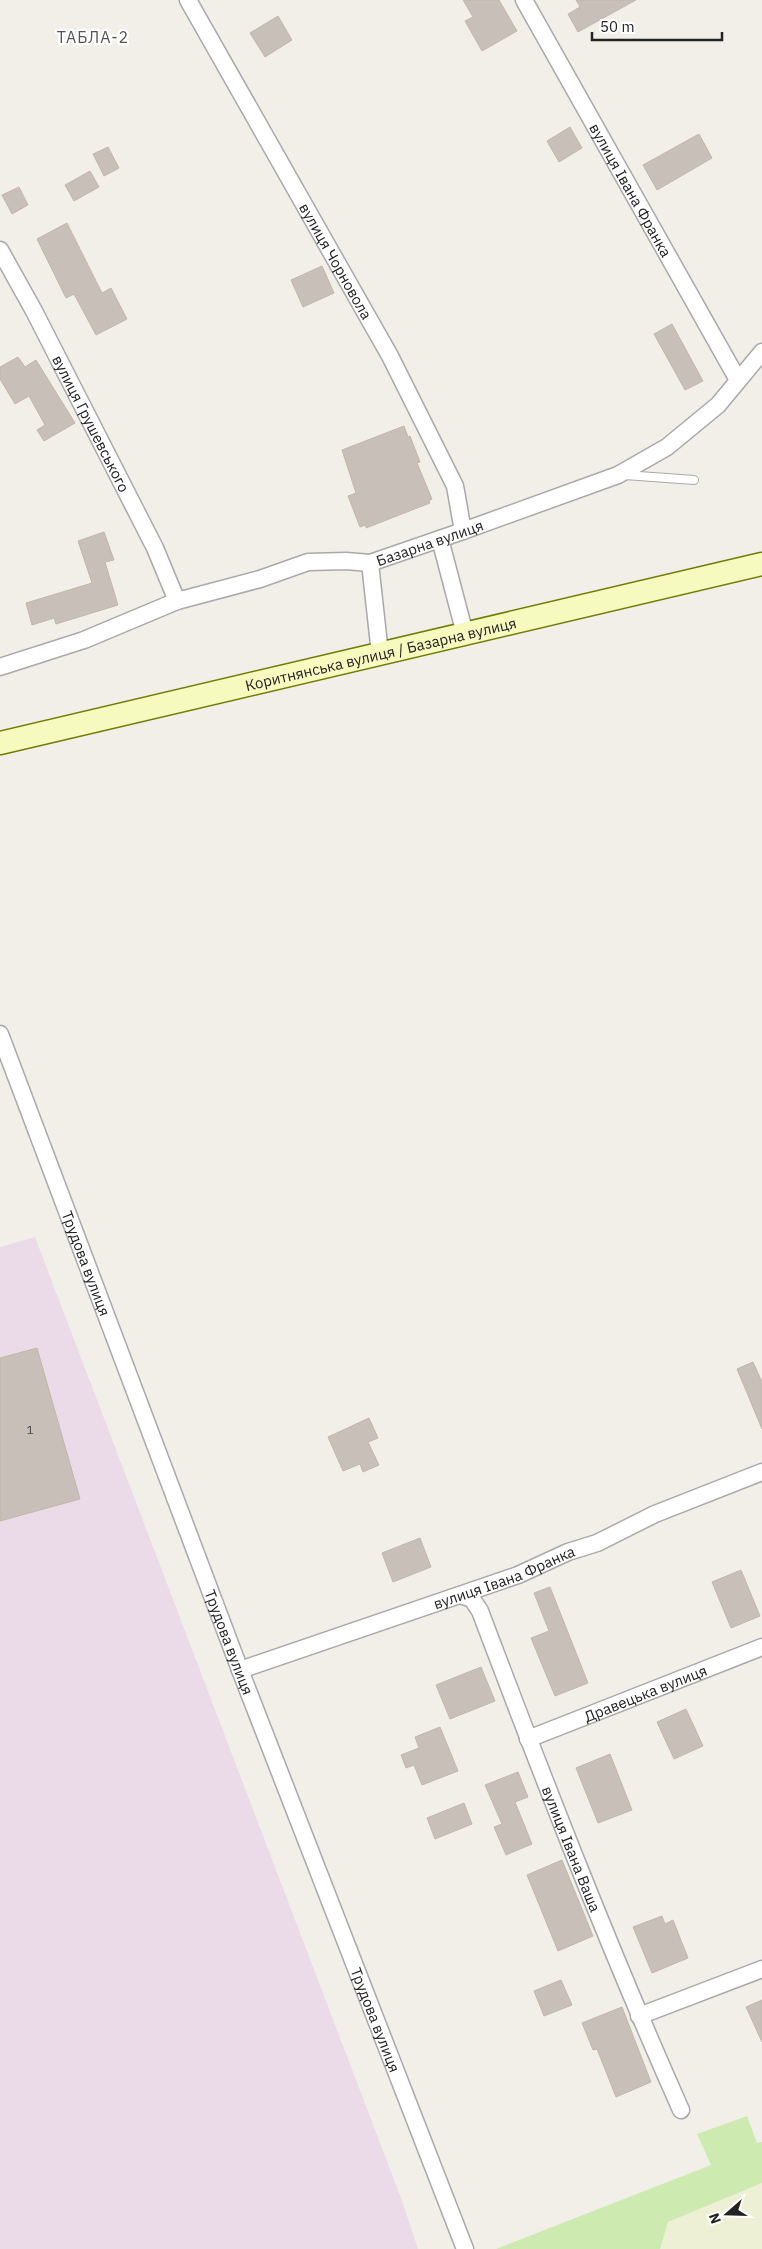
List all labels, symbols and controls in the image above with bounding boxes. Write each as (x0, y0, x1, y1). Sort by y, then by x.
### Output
scale bar (592, 10, 722, 42)
text: 50 m (600, 17, 635, 36)
district label: ТАБЛА-2 (57, 27, 129, 47)
street label: вулиця Івана Франка (586, 120, 676, 260)
street label: вулиця Чорновола (296, 199, 377, 322)
street label: вулиця Грушевського (49, 352, 134, 495)
street label: Базарна вулиця (374, 515, 486, 570)
street label: Коритнянська вулиця / Базарна вулиця (243, 613, 518, 695)
street label: Трудова вулиця (58, 1208, 115, 1318)
house number: 1 (26, 1422, 34, 1437)
street label: вулиця Івана Франка (431, 1541, 577, 1613)
street label: Трудова вулиця (201, 1587, 258, 1697)
street label: Дравецька вулиця (581, 1660, 710, 1726)
street label: вулиця Івана Ваша (538, 1783, 605, 1915)
street label: Трудова вулиця (347, 1965, 405, 2075)
north arrow (702, 2189, 752, 2239)
text: N (705, 2211, 725, 2226)

